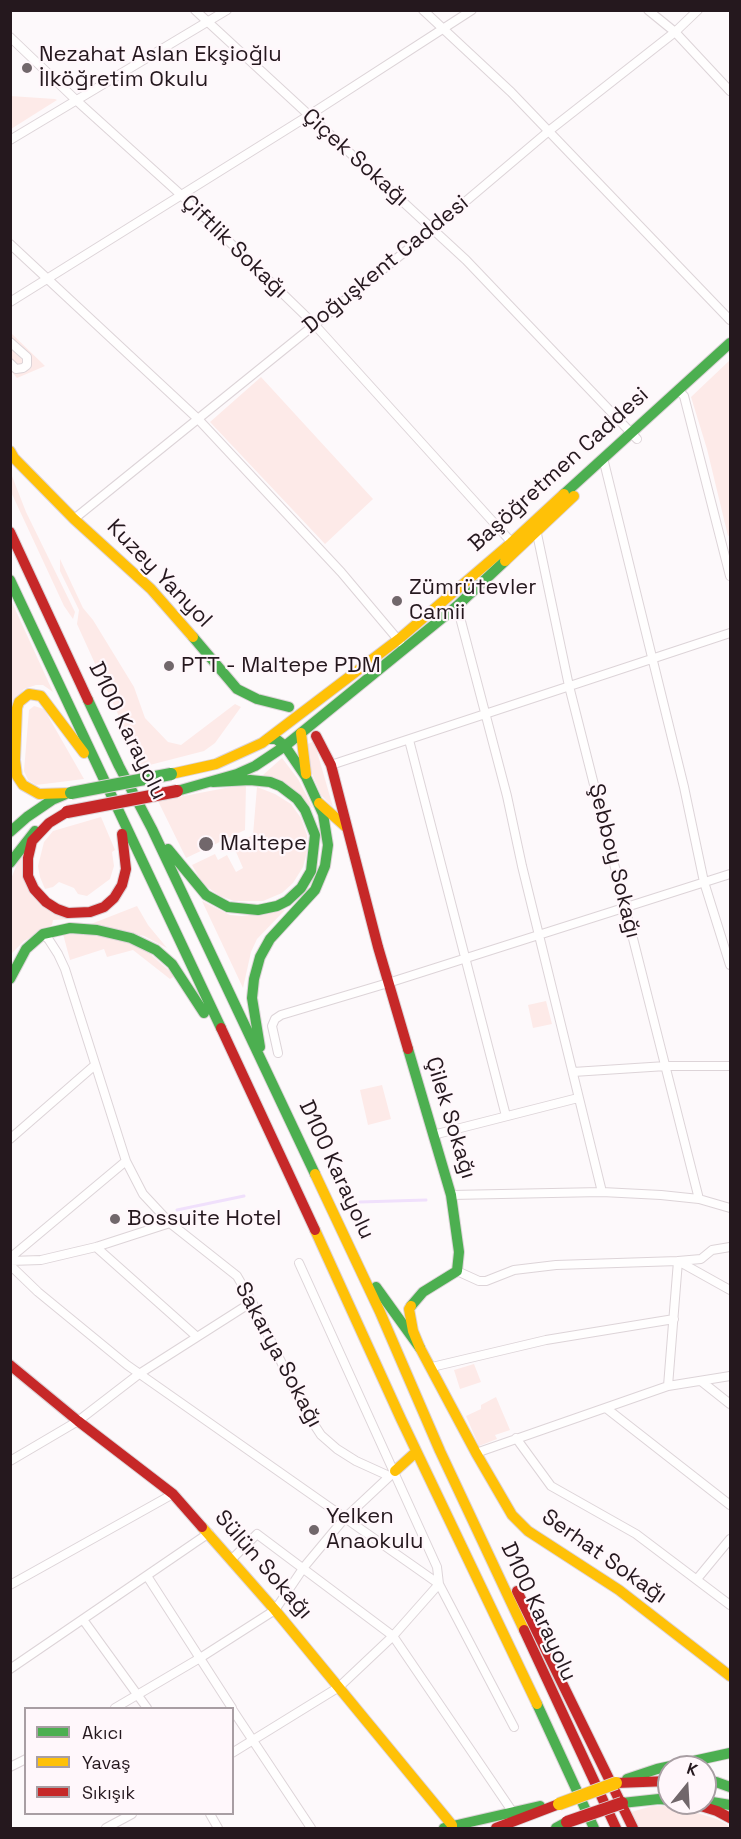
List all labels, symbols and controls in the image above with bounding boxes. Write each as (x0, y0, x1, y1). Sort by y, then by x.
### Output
place label: Nezahat Aslan Ekşioğlu İlköğretim Okulu (39, 42, 282, 94)
marker: Nezahat Aslan Ekşioğlu İlköğretim Okulu (20, 61, 34, 75)
street label: Çiçek Sokağı (296, 103, 414, 213)
street label: Çiftlik Sokağı (175, 190, 293, 304)
street label: Doğuşkent Caddesi (298, 190, 474, 340)
street label: Başöğretmen Caddesi (464, 382, 654, 558)
street label: Kuzey Yanyol (101, 515, 217, 633)
place label: Zümrütevler Camii (409, 575, 537, 626)
marker: Zümrütevler Camii (390, 594, 404, 608)
place label: PTT - Maltepe PDM (181, 653, 381, 679)
street label: D100 Karayolu (82, 658, 172, 804)
marker: PTT - Maltepe PDM (162, 659, 176, 673)
street label: Şebboy Sokağı (582, 781, 646, 941)
place label: Maltepe (220, 831, 307, 857)
marker: Maltepe (197, 835, 215, 853)
street label: Çilek Sokağı (419, 1054, 481, 1182)
street label: D100 Karayolu (292, 1096, 380, 1244)
place label: Bossuite Hotel (127, 1206, 281, 1232)
marker: Bossuite Hotel (108, 1212, 122, 1226)
street label: Sakarya Sokağı (229, 1278, 327, 1432)
place label: Yelken Anaokulu (326, 1504, 423, 1556)
street label: Serhat Sokağı (536, 1504, 672, 1610)
street label: Sülün Sokağı (209, 1505, 317, 1625)
marker: Yelken Anaokulu (307, 1523, 321, 1537)
street label: D100 Karayolu (494, 1538, 582, 1686)
legend (24, 1707, 234, 1815)
text: Akıcı (82, 1721, 123, 1744)
text: Yavaş (82, 1751, 131, 1774)
north arrow (657, 1755, 717, 1815)
text: K (684, 1758, 700, 1781)
text: Sıkışık (82, 1781, 135, 1804)

